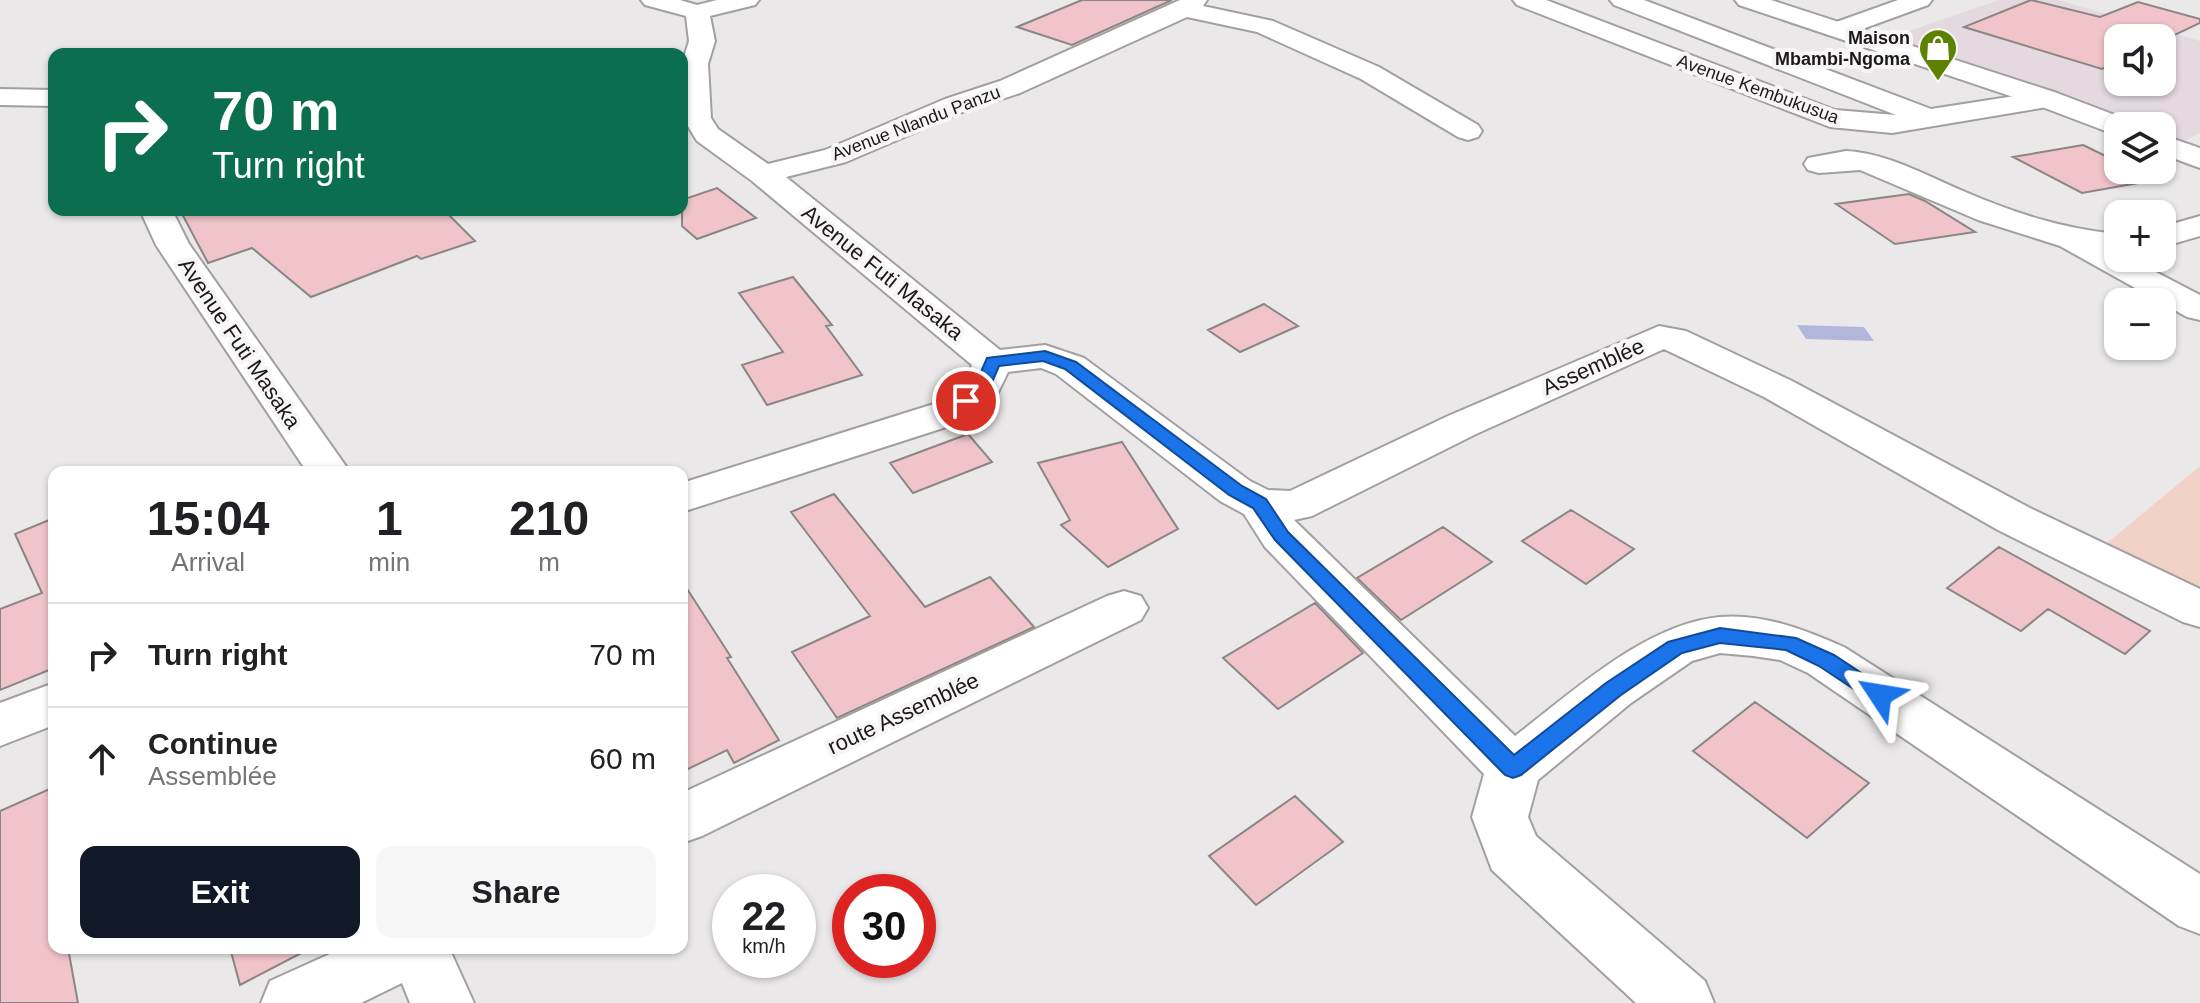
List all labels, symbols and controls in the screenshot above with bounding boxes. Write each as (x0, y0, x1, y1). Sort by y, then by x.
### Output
map controls (2104, 24, 2176, 360)
button: sound (2104, 24, 2176, 96)
shop icon: Maison Mbambi-Ngoma (1917, 27, 1959, 82)
place label: Maison Mbambi-Ngoma (1775, 28, 1911, 69)
street label: Avenue Kembukusua (1674, 50, 1843, 128)
text: 70 m (212, 79, 340, 142)
icon: right (80, 80, 184, 184)
street label: Avenue Nlandu Panzu (829, 82, 1003, 164)
button: layers (2104, 112, 2176, 184)
text: Turn right (212, 145, 365, 186)
street label: Avenue Futi Masaka (797, 200, 969, 346)
button: + (2104, 200, 2176, 272)
street label: Avenue Futi Masaka (173, 253, 306, 434)
button: − (2104, 288, 2176, 360)
street label: Assemblée (1538, 333, 1648, 400)
pin (932, 367, 1000, 435)
icon: arrive (944, 379, 988, 423)
text: 15:04 (147, 492, 270, 545)
text: 1 (376, 492, 403, 545)
text: 210 (509, 492, 589, 545)
text: Arrival (171, 547, 245, 577)
text: min (368, 547, 410, 577)
text: m (538, 547, 560, 577)
icon: right (80, 633, 124, 677)
text: Turn right (148, 638, 287, 671)
text: 70 m (589, 638, 656, 671)
position arrow (1838, 653, 1922, 737)
street label: route Assemblée (824, 667, 983, 759)
text: Continue (148, 727, 278, 760)
icon: ahead (80, 737, 124, 781)
text: 60 m (589, 742, 656, 775)
text: Assemblée (148, 761, 277, 791)
button: Exit (80, 846, 360, 938)
button: Share (376, 846, 656, 938)
speed limit sign: 30 (832, 874, 936, 978)
text: 22 (742, 894, 786, 938)
text: km/h (742, 935, 786, 957)

